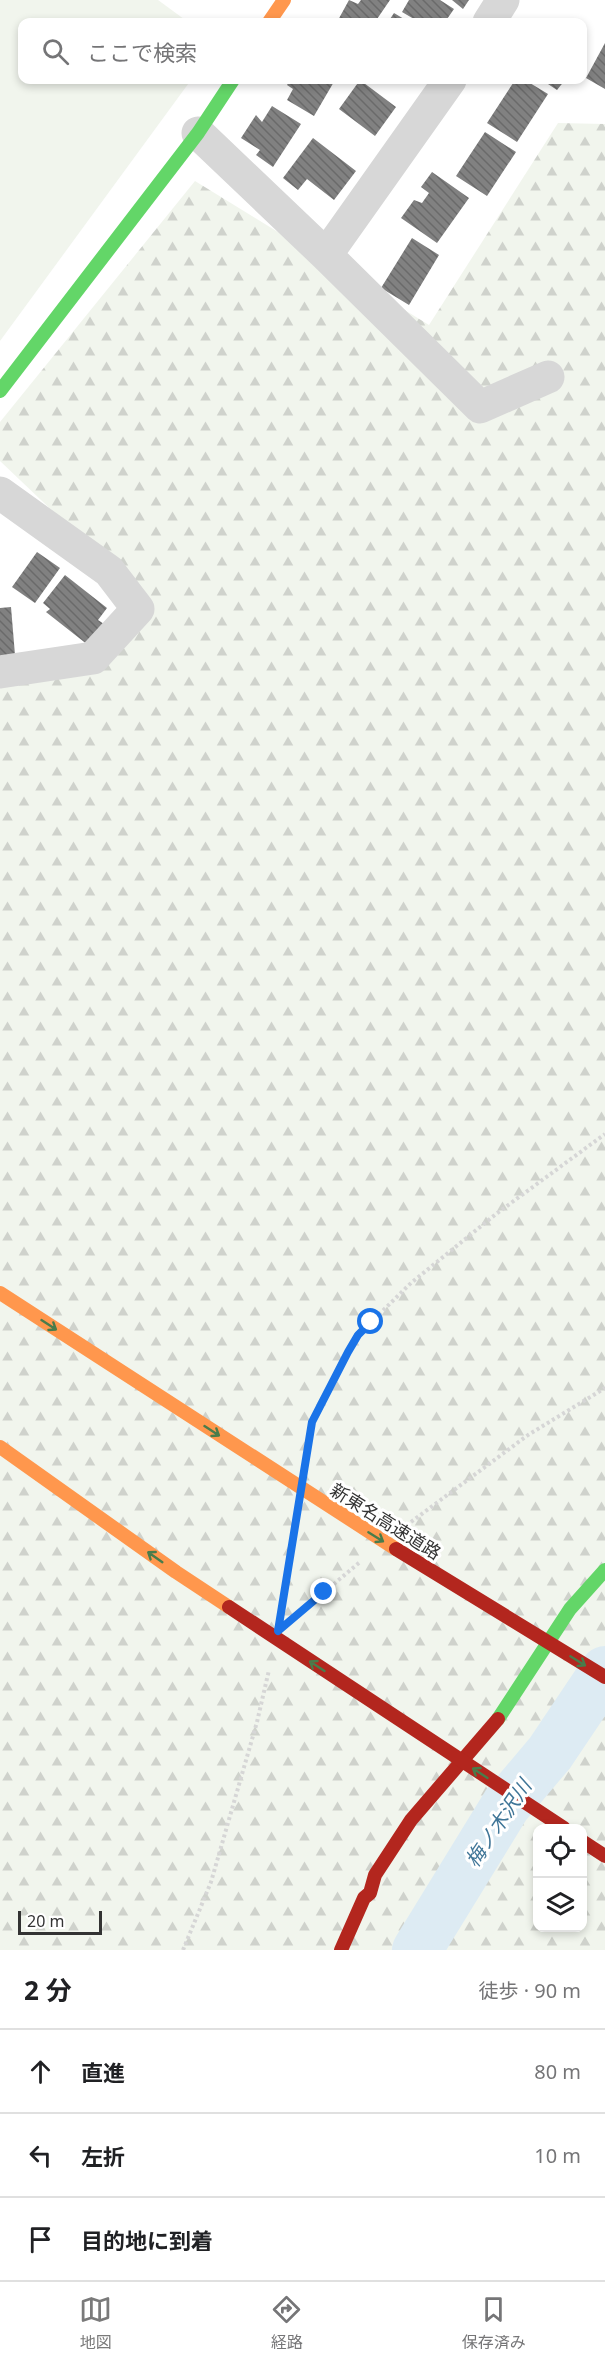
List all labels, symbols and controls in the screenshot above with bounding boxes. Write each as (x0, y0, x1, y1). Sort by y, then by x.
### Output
search box (18, 18, 587, 84)
icon: search (39, 35, 72, 68)
text: ここで検索 (87, 37, 197, 67)
route start (357, 1308, 383, 1334)
one-way arrow (40, 1319, 57, 1331)
one-way arrow (204, 1425, 220, 1437)
street label: 新東名高速道路 (326, 1477, 446, 1565)
one-way arrow (367, 1531, 384, 1543)
one-way arrow (148, 1551, 164, 1563)
route end (310, 1578, 336, 1604)
one-way arrow (569, 1655, 586, 1667)
one-way arrow (309, 1659, 326, 1672)
one-way arrow (472, 1767, 489, 1779)
water label: 梅ノ木沢川 (459, 1772, 538, 1872)
map controls (533, 1824, 587, 1932)
button: locate (533, 1824, 587, 1878)
button: layers (533, 1878, 587, 1932)
scale bar (18, 1908, 102, 1936)
text: 20 m (27, 1910, 64, 1932)
text: 2 分 (24, 1972, 72, 2008)
text: 徒歩 · 90 m (478, 1977, 581, 2004)
icon: ahead (24, 2055, 57, 2088)
text: 直進 (81, 2057, 125, 2087)
text: 80 m (534, 2058, 581, 2085)
icon: left (24, 2139, 57, 2172)
text: 左折 (81, 2141, 125, 2171)
text: 10 m (534, 2142, 581, 2169)
icon: arrive (24, 2223, 57, 2256)
text: 目的地に到着 (81, 2225, 213, 2255)
tab: 地図 (79, 2293, 112, 2353)
tab: 経路 (270, 2293, 303, 2353)
tab: 保存済み (462, 2293, 526, 2353)

